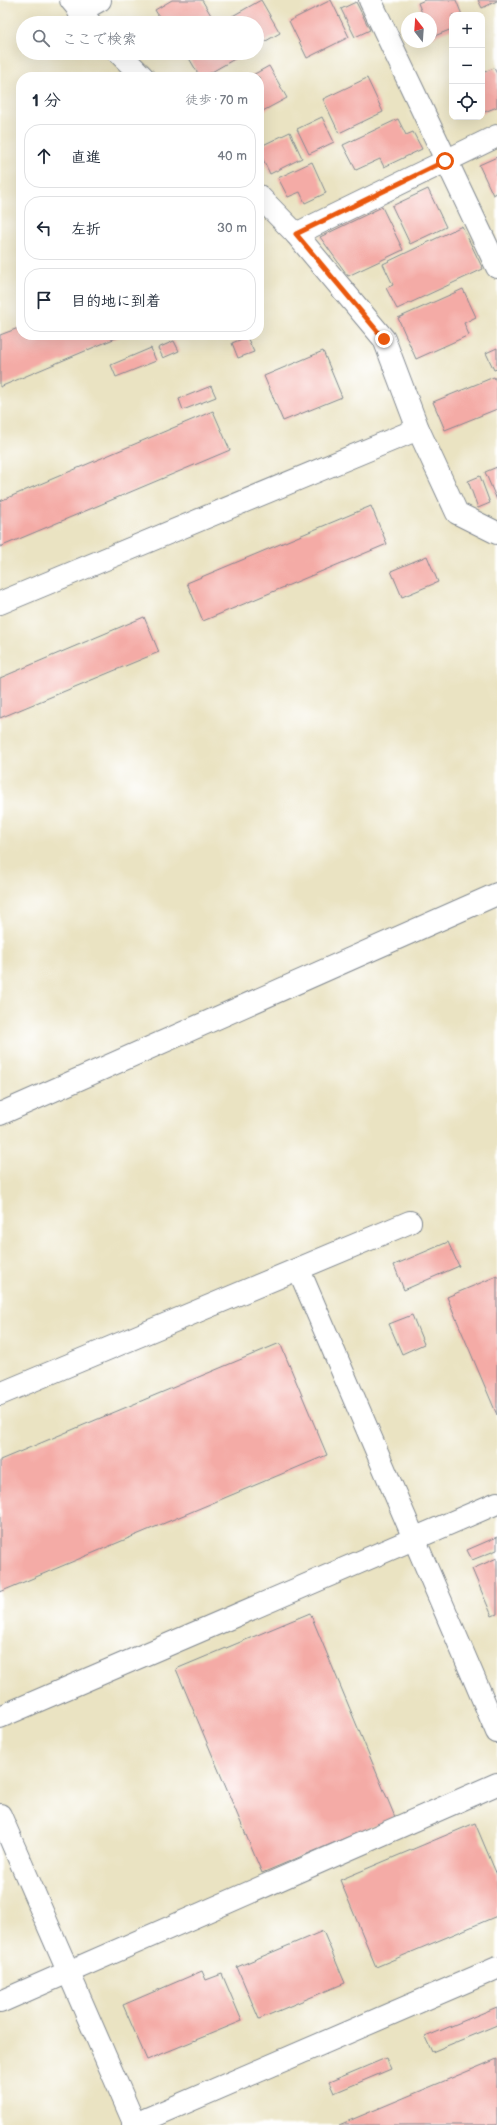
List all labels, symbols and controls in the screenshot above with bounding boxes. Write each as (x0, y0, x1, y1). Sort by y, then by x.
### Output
north arrow (401, 12, 437, 48)
map controls (449, 12, 485, 120)
button: + (449, 12, 485, 48)
search box (16, 16, 264, 60)
icon: search (30, 27, 52, 49)
text: ここで検索 (62, 30, 137, 49)
button: − (449, 48, 485, 84)
button: locate (449, 84, 485, 120)
text: 1 分 (32, 91, 61, 111)
text: 徒歩 · 70 m (186, 92, 248, 108)
icon: ahead (33, 145, 55, 167)
text: 直進 (71, 148, 101, 167)
text: 40 m (217, 148, 247, 164)
route start (436, 152, 454, 170)
icon: left (33, 217, 55, 239)
text: 左折 (71, 220, 101, 239)
text: 30 m (217, 220, 247, 236)
icon: arrive (33, 289, 55, 311)
text: 目的地に到着 (71, 292, 161, 311)
route end (375, 330, 393, 348)

